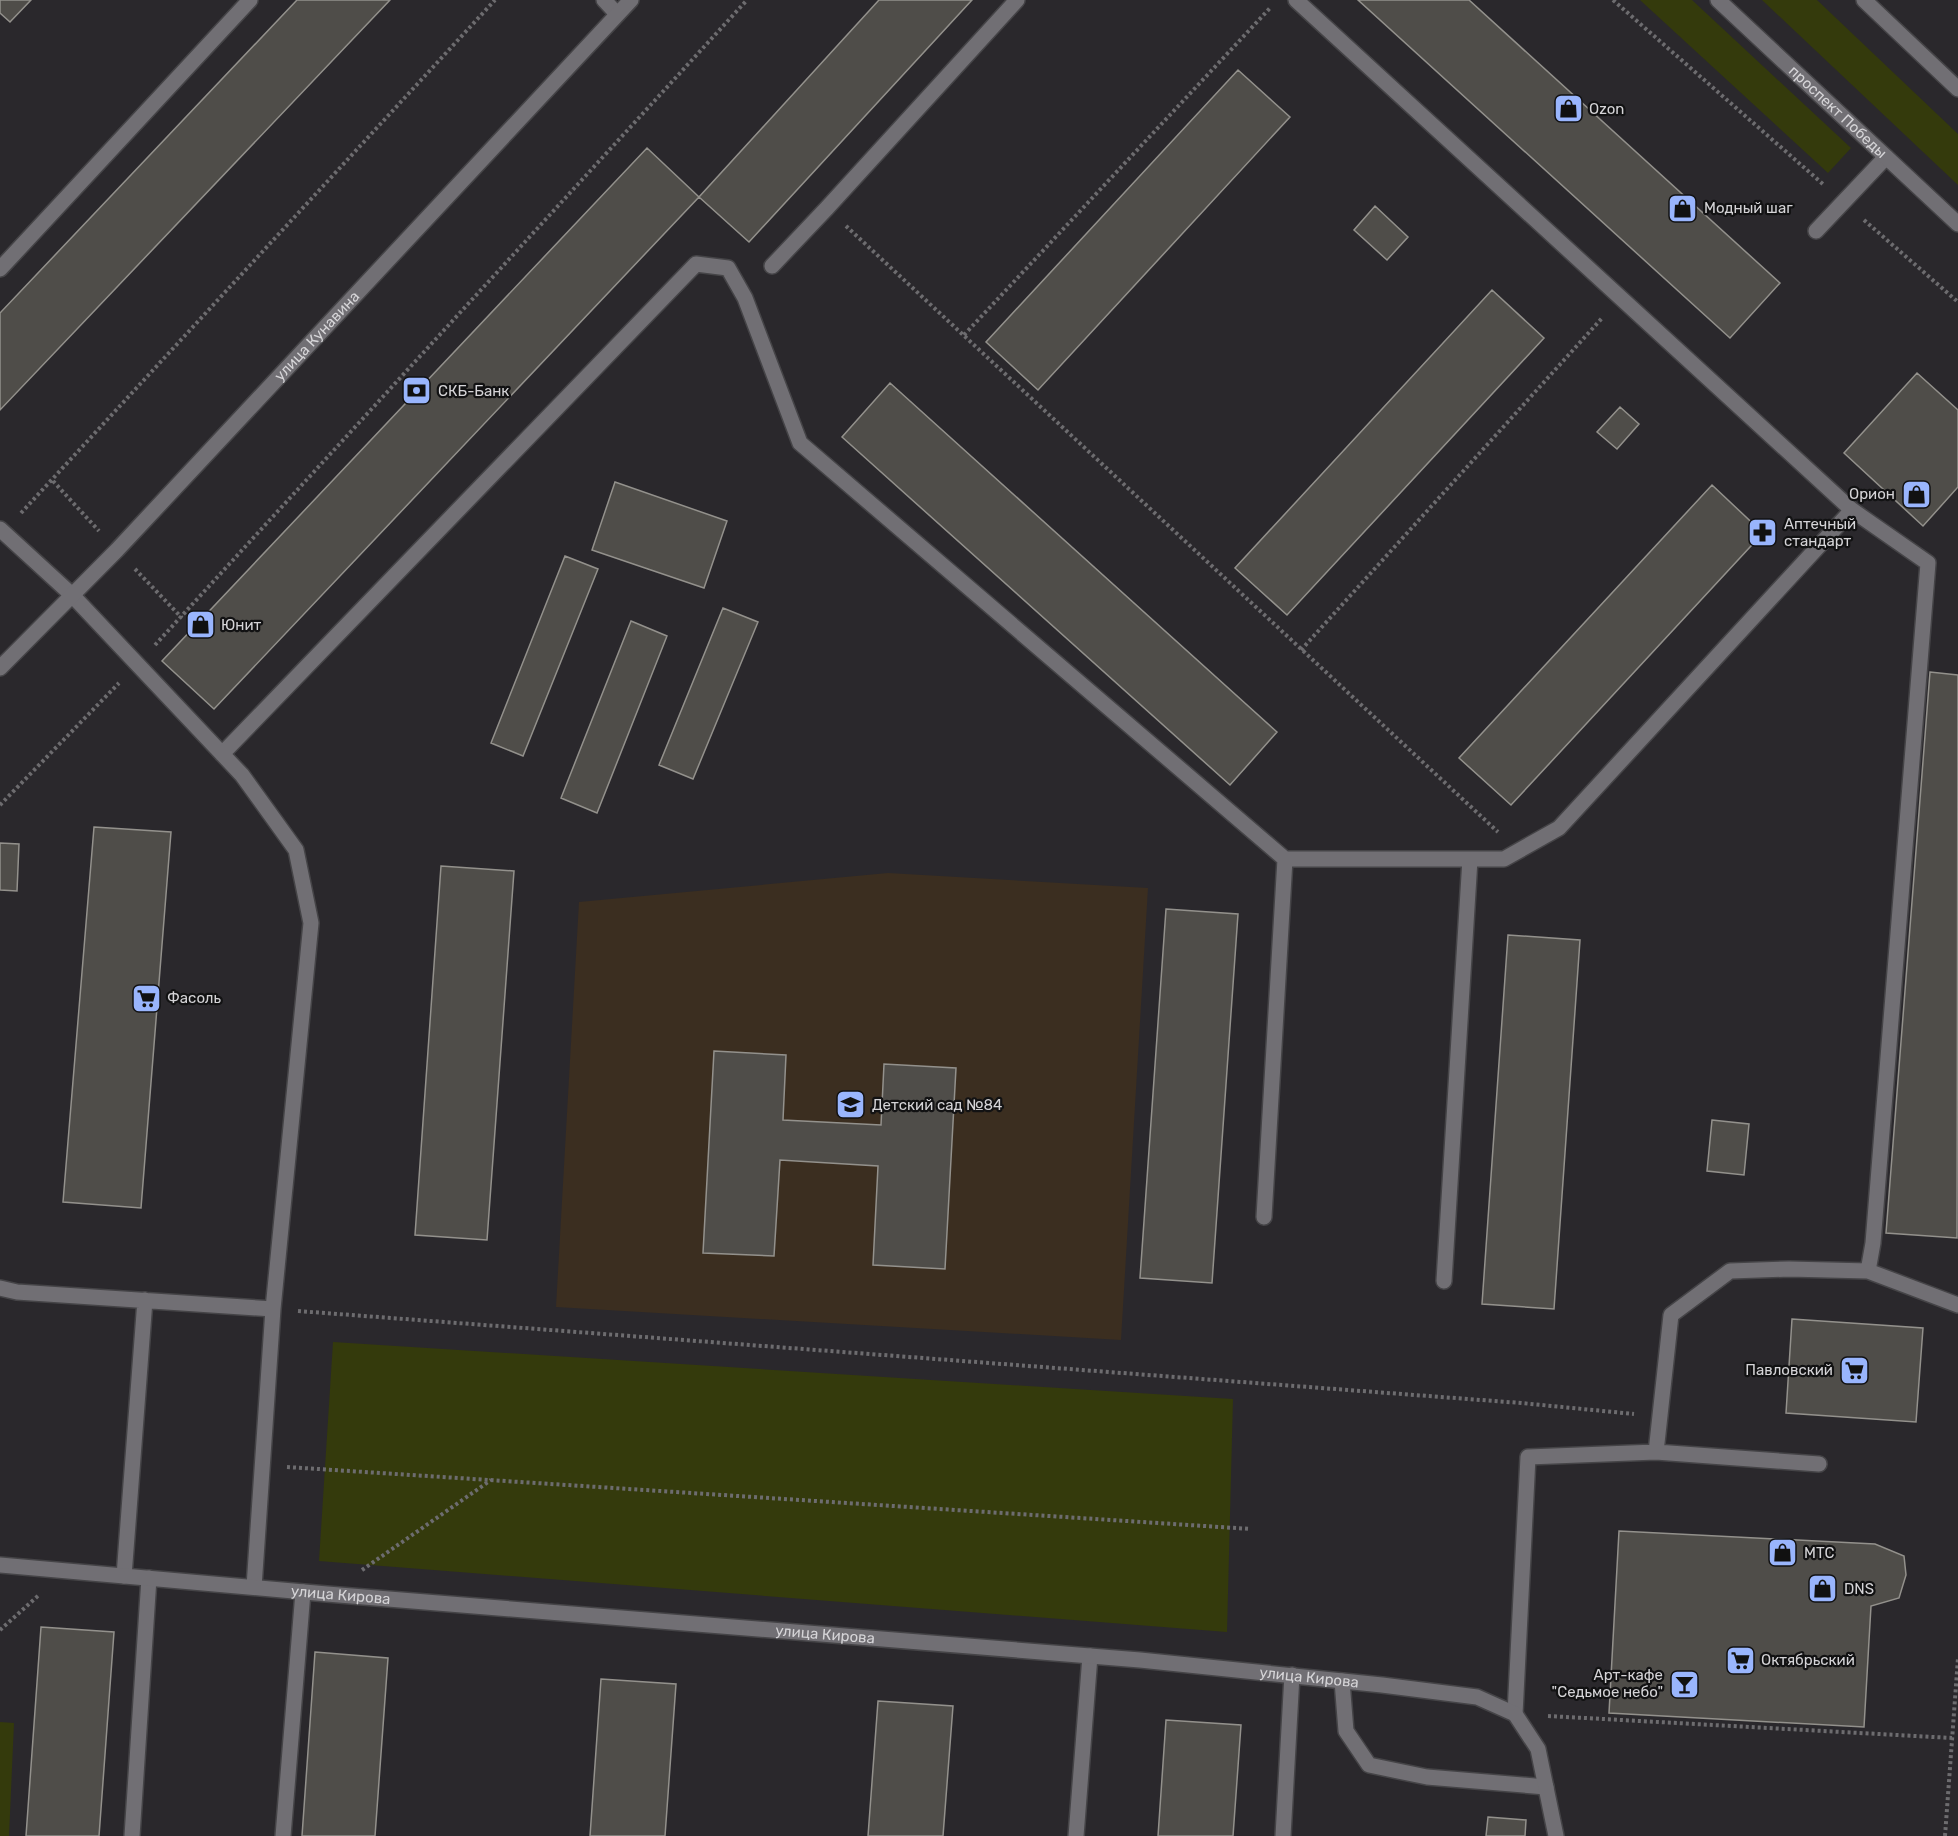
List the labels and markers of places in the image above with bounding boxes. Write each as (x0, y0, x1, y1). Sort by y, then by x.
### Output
shop icon: Ozon (1552, 93, 1584, 125)
place label: Ozon (1589, 100, 1624, 118)
shop icon: Модный шаг (1667, 192, 1699, 224)
place label: Модный шаг (1704, 199, 1793, 217)
bank icon: СКБ-Банк (401, 375, 433, 407)
place label: СКБ-Банк (438, 382, 509, 400)
shop icon: Орион (1900, 478, 1932, 510)
place label: Орион (1849, 485, 1895, 503)
place label: Аптечный стандарт (1784, 515, 1856, 550)
pharmacy icon: Аптечный стандарт (1747, 517, 1779, 549)
shop icon: Юнит (184, 609, 216, 641)
place label: Юнит (221, 616, 262, 634)
supermarket icon: Фасоль (130, 982, 162, 1014)
place label: Фасоль (167, 989, 222, 1007)
school or university icon: Детский сад №84 (835, 1089, 867, 1121)
place label: Детский сад №84 (872, 1096, 1002, 1114)
supermarket icon: Павловский (1838, 1354, 1870, 1386)
place label: Павловский (1745, 1361, 1833, 1379)
shop icon: МТС (1767, 1537, 1799, 1569)
place label: МТС (1804, 1544, 1835, 1562)
shop icon: DNS (1807, 1573, 1839, 1605)
place label: DNS (1844, 1580, 1874, 1598)
supermarket icon: Октябрьский (1724, 1644, 1756, 1676)
place label: Октябрьский (1761, 1651, 1855, 1669)
place label: Арт-кафе "Седьмое небо" (1552, 1666, 1663, 1701)
bar icon: Арт-кафе "Седьмое небо" (1668, 1668, 1700, 1700)

